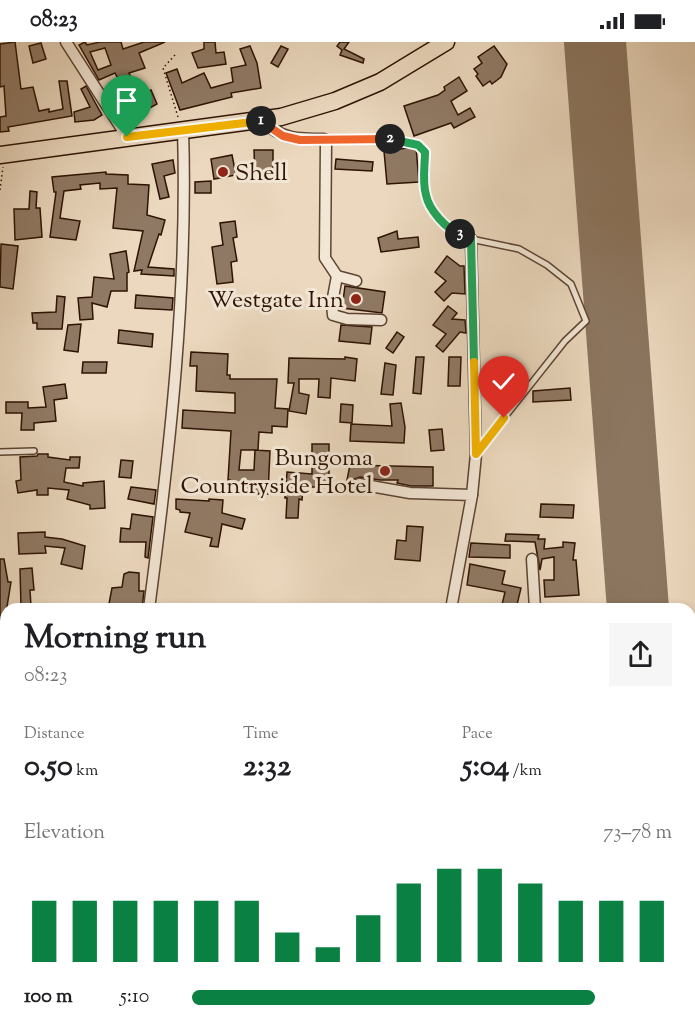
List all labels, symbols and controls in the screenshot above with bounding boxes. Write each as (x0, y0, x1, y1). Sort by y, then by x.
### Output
text: 08:23 (30, 5, 78, 37)
pin (101, 75, 152, 137)
icon: arrive (110, 84, 143, 117)
pin: 1 (246, 106, 276, 136)
text: 1 (258, 109, 264, 132)
pin: 2 (375, 124, 405, 154)
text: 2 (386, 127, 394, 150)
place label: Shell (235, 157, 288, 191)
marker: Shell (216, 165, 230, 179)
pin: 3 (445, 219, 475, 249)
text: 3 (457, 222, 463, 245)
place label: Westgate Inn (208, 284, 344, 318)
marker: Westgate Inn (349, 292, 363, 306)
pin (478, 356, 529, 418)
icon: check (487, 365, 520, 398)
place label: Bungoma Countryside Hotel (181, 442, 373, 504)
marker: Bungoma Countryside Hotel (378, 464, 392, 478)
text: Morning run (24, 615, 206, 663)
button: share (609, 623, 672, 686)
text: 08:23 (24, 662, 67, 691)
text: Distance (24, 723, 84, 746)
text: Time (243, 723, 279, 746)
text: Pace (462, 723, 493, 746)
text: 0.50 (24, 746, 73, 789)
text: 2:32 (243, 746, 291, 789)
text: 5:04 (462, 746, 509, 789)
text: km (73, 760, 98, 783)
text: /km (509, 760, 542, 783)
text: Elevation (24, 819, 105, 848)
text: 73–78 m (603, 819, 672, 848)
text: 100 m (24, 983, 73, 1012)
text: 5:10 (120, 983, 149, 1012)

